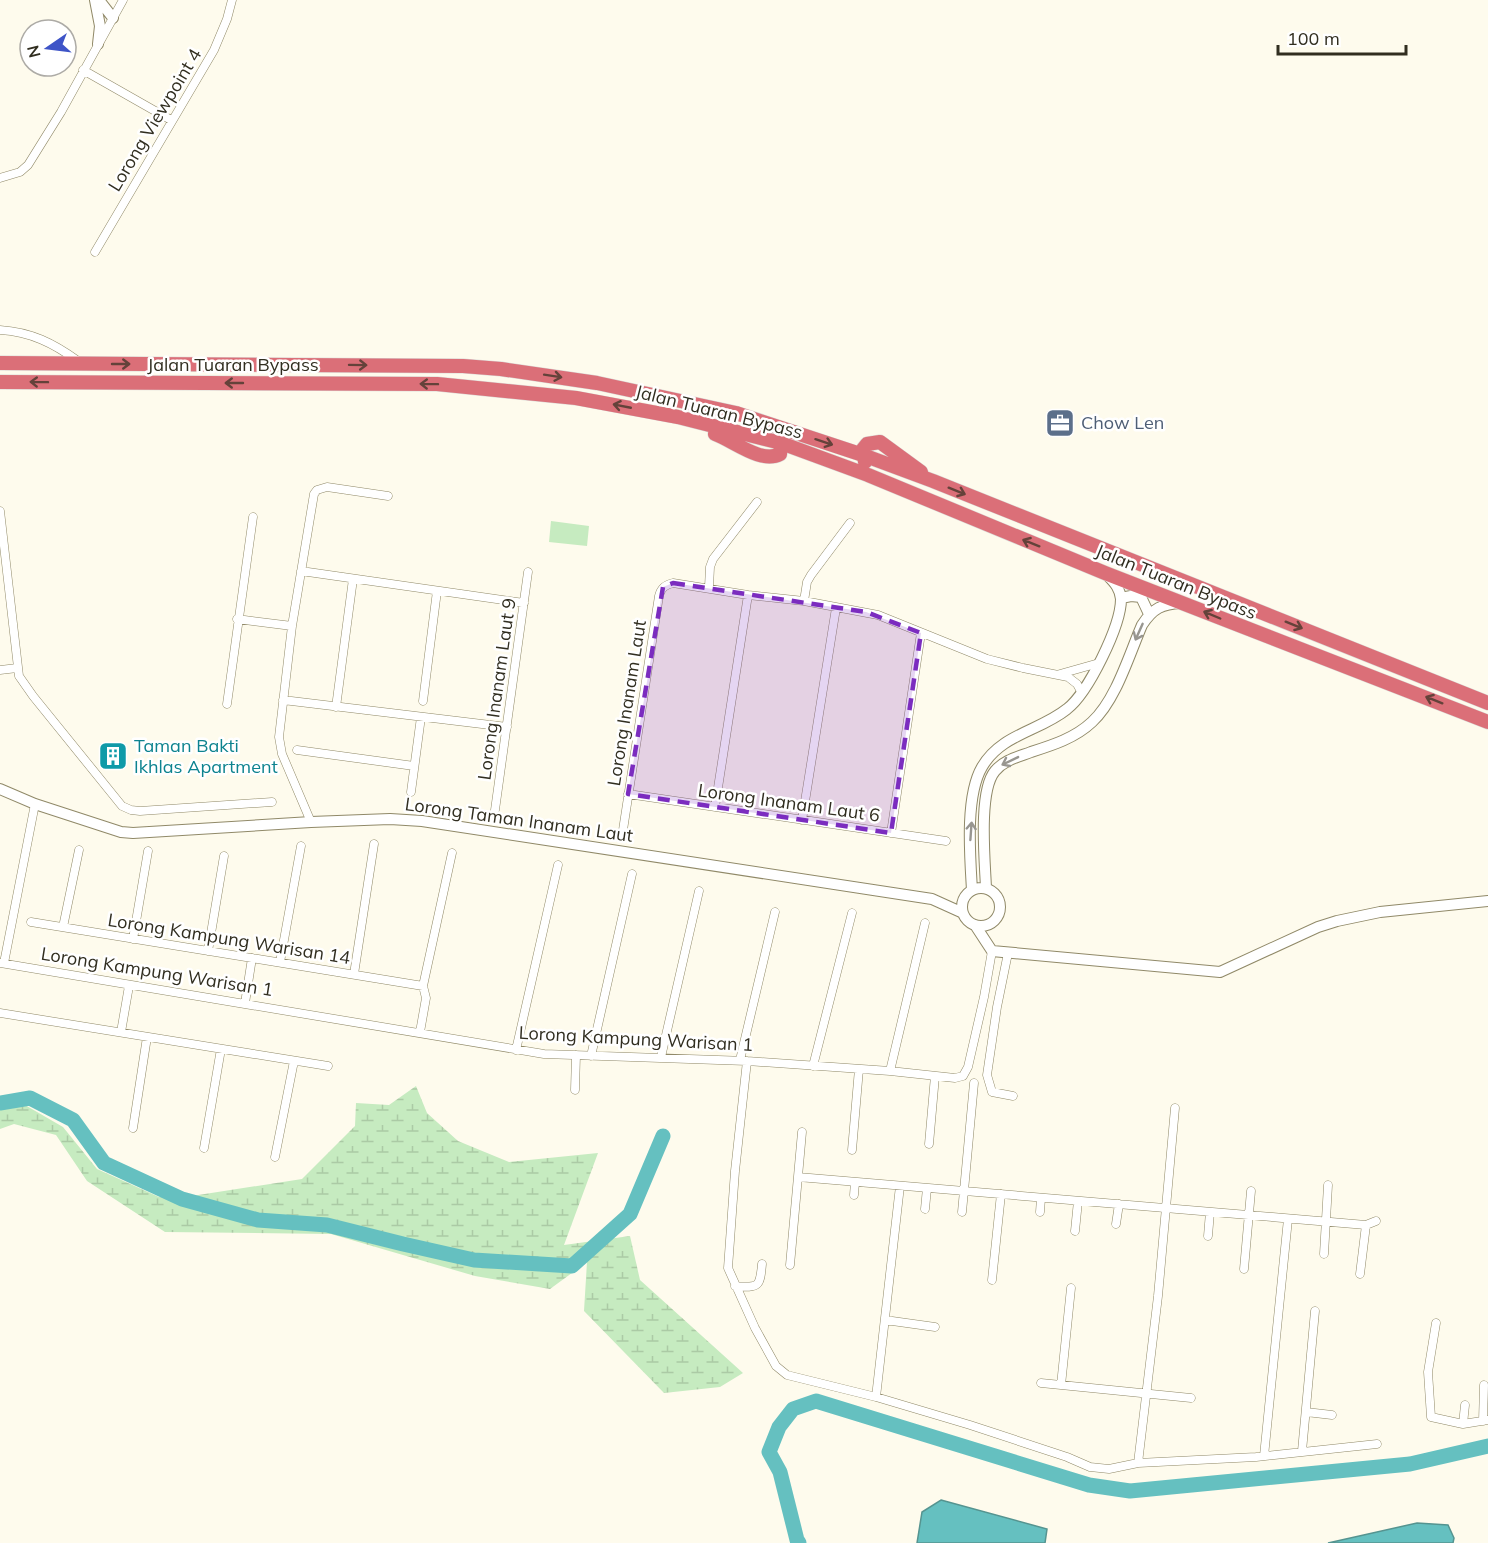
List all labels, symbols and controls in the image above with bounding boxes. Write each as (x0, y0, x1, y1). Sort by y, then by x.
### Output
north arrow (18, 18, 78, 78)
scale bar (1278, 18, 1406, 56)
text: 100 m (1287, 27, 1340, 50)
text: N (22, 43, 45, 60)
street label: Lorong Viewpoint 4 (103, 44, 206, 195)
street label: Jalan Tuaran Bypass (147, 353, 319, 376)
one-way arrow (111, 358, 131, 370)
one-way arrow (348, 359, 368, 371)
one-way arrow (543, 371, 562, 382)
one-way arrow (29, 377, 49, 388)
one-way arrow (224, 377, 244, 389)
one-way arrow (419, 378, 439, 390)
street label: Jalan Tuaran Bypass (633, 380, 805, 443)
one-way arrow (613, 400, 633, 411)
office icon: Chow Len (1044, 407, 1076, 439)
place label: Chow Len (1081, 411, 1164, 434)
one-way arrow (814, 437, 833, 448)
one-way arrow (947, 486, 965, 497)
one-way arrow (1023, 537, 1041, 548)
street label: Jalan Tuaran Bypass (1092, 539, 1260, 624)
street label: Lorong Inanam Laut 9 (472, 596, 521, 781)
one-way arrow (1204, 609, 1222, 620)
street label: Lorong Inanam Laut (602, 618, 651, 788)
one-way arrow (1284, 621, 1303, 632)
one-way arrow (1133, 622, 1145, 640)
one-way arrow (1425, 694, 1443, 705)
place label: Taman Bakti Ikhlas Apartment (134, 734, 278, 778)
building icon: Taman Bakti Ikhlas Apartment (97, 740, 129, 772)
one-way arrow (1001, 755, 1019, 767)
street label: Lorong Inanam Laut 6 (697, 778, 882, 827)
street label: Lorong Taman Inanam Laut (404, 792, 635, 847)
one-way arrow (965, 822, 976, 842)
street label: Lorong Kampung Warisan 14 (106, 908, 352, 969)
street label: Lorong Kampung Warisan 1 (39, 942, 275, 1001)
street label: Lorong Kampung Warisan 1 (518, 1021, 754, 1056)

